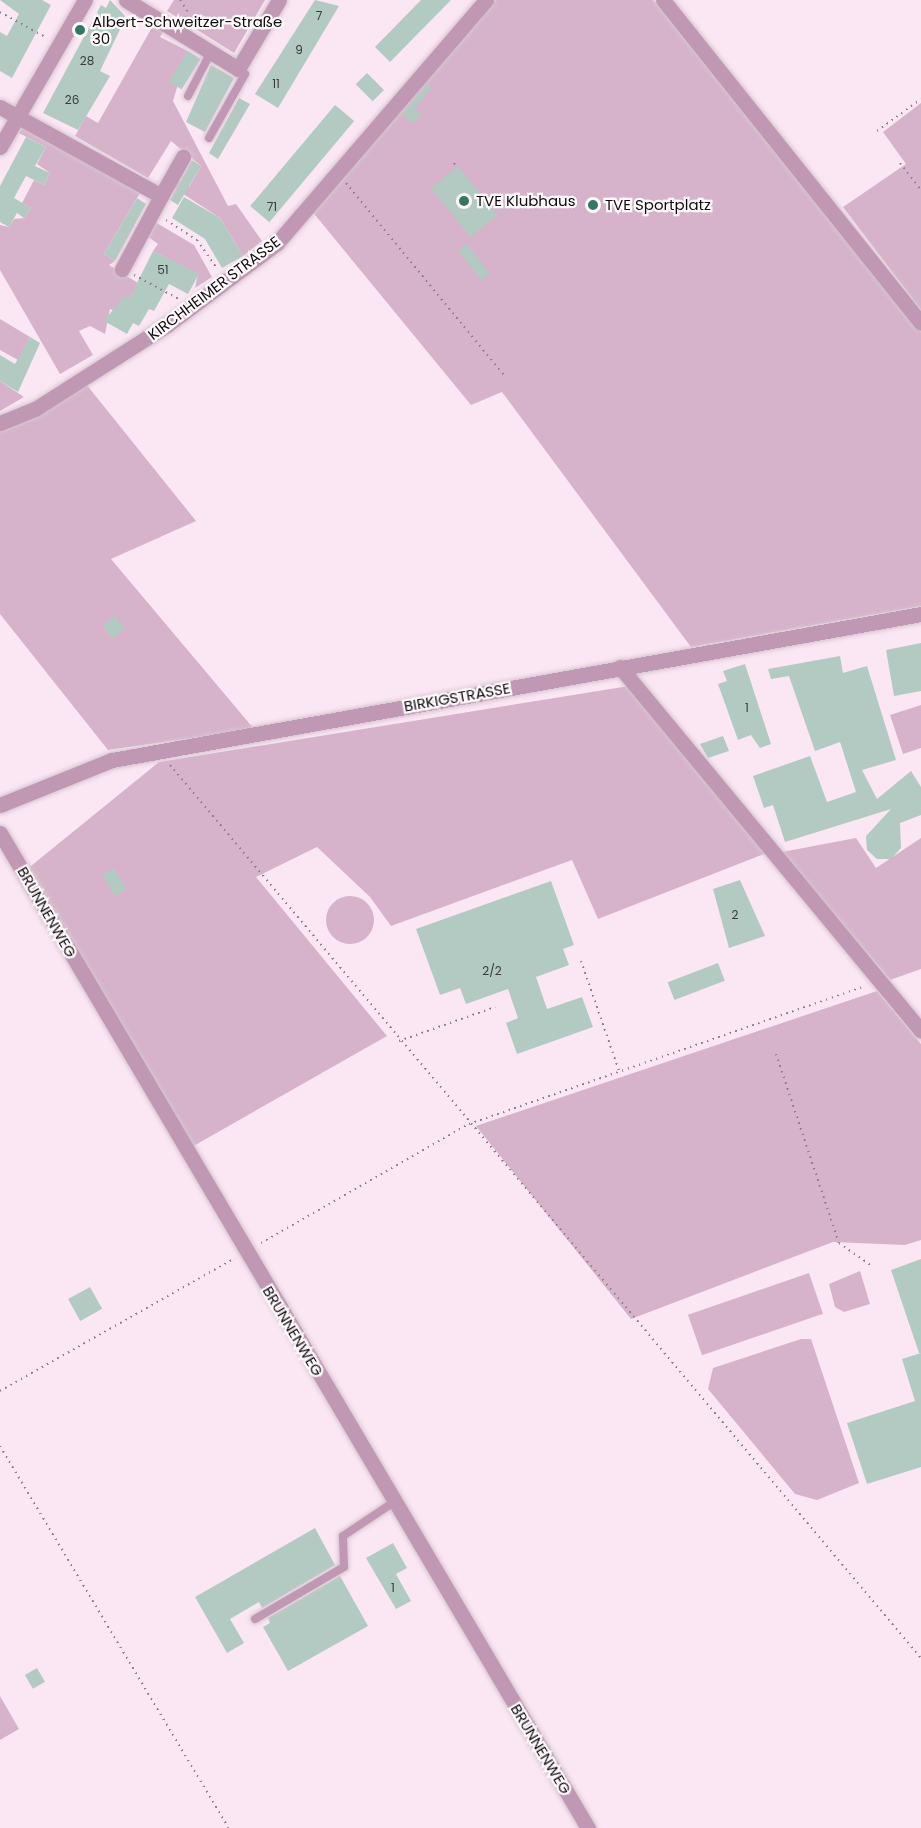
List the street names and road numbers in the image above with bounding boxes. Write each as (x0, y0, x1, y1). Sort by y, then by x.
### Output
street label: KIRCHHEIMER STRASSE (144, 232, 284, 344)
street label: BIRKIGSTRASSE (402, 679, 512, 715)
street label: BRUNNENWEG (14, 863, 80, 961)
street label: BRUNNENWEG (259, 1283, 327, 1379)
street label: BRUNNENWEG (507, 1701, 575, 1797)

